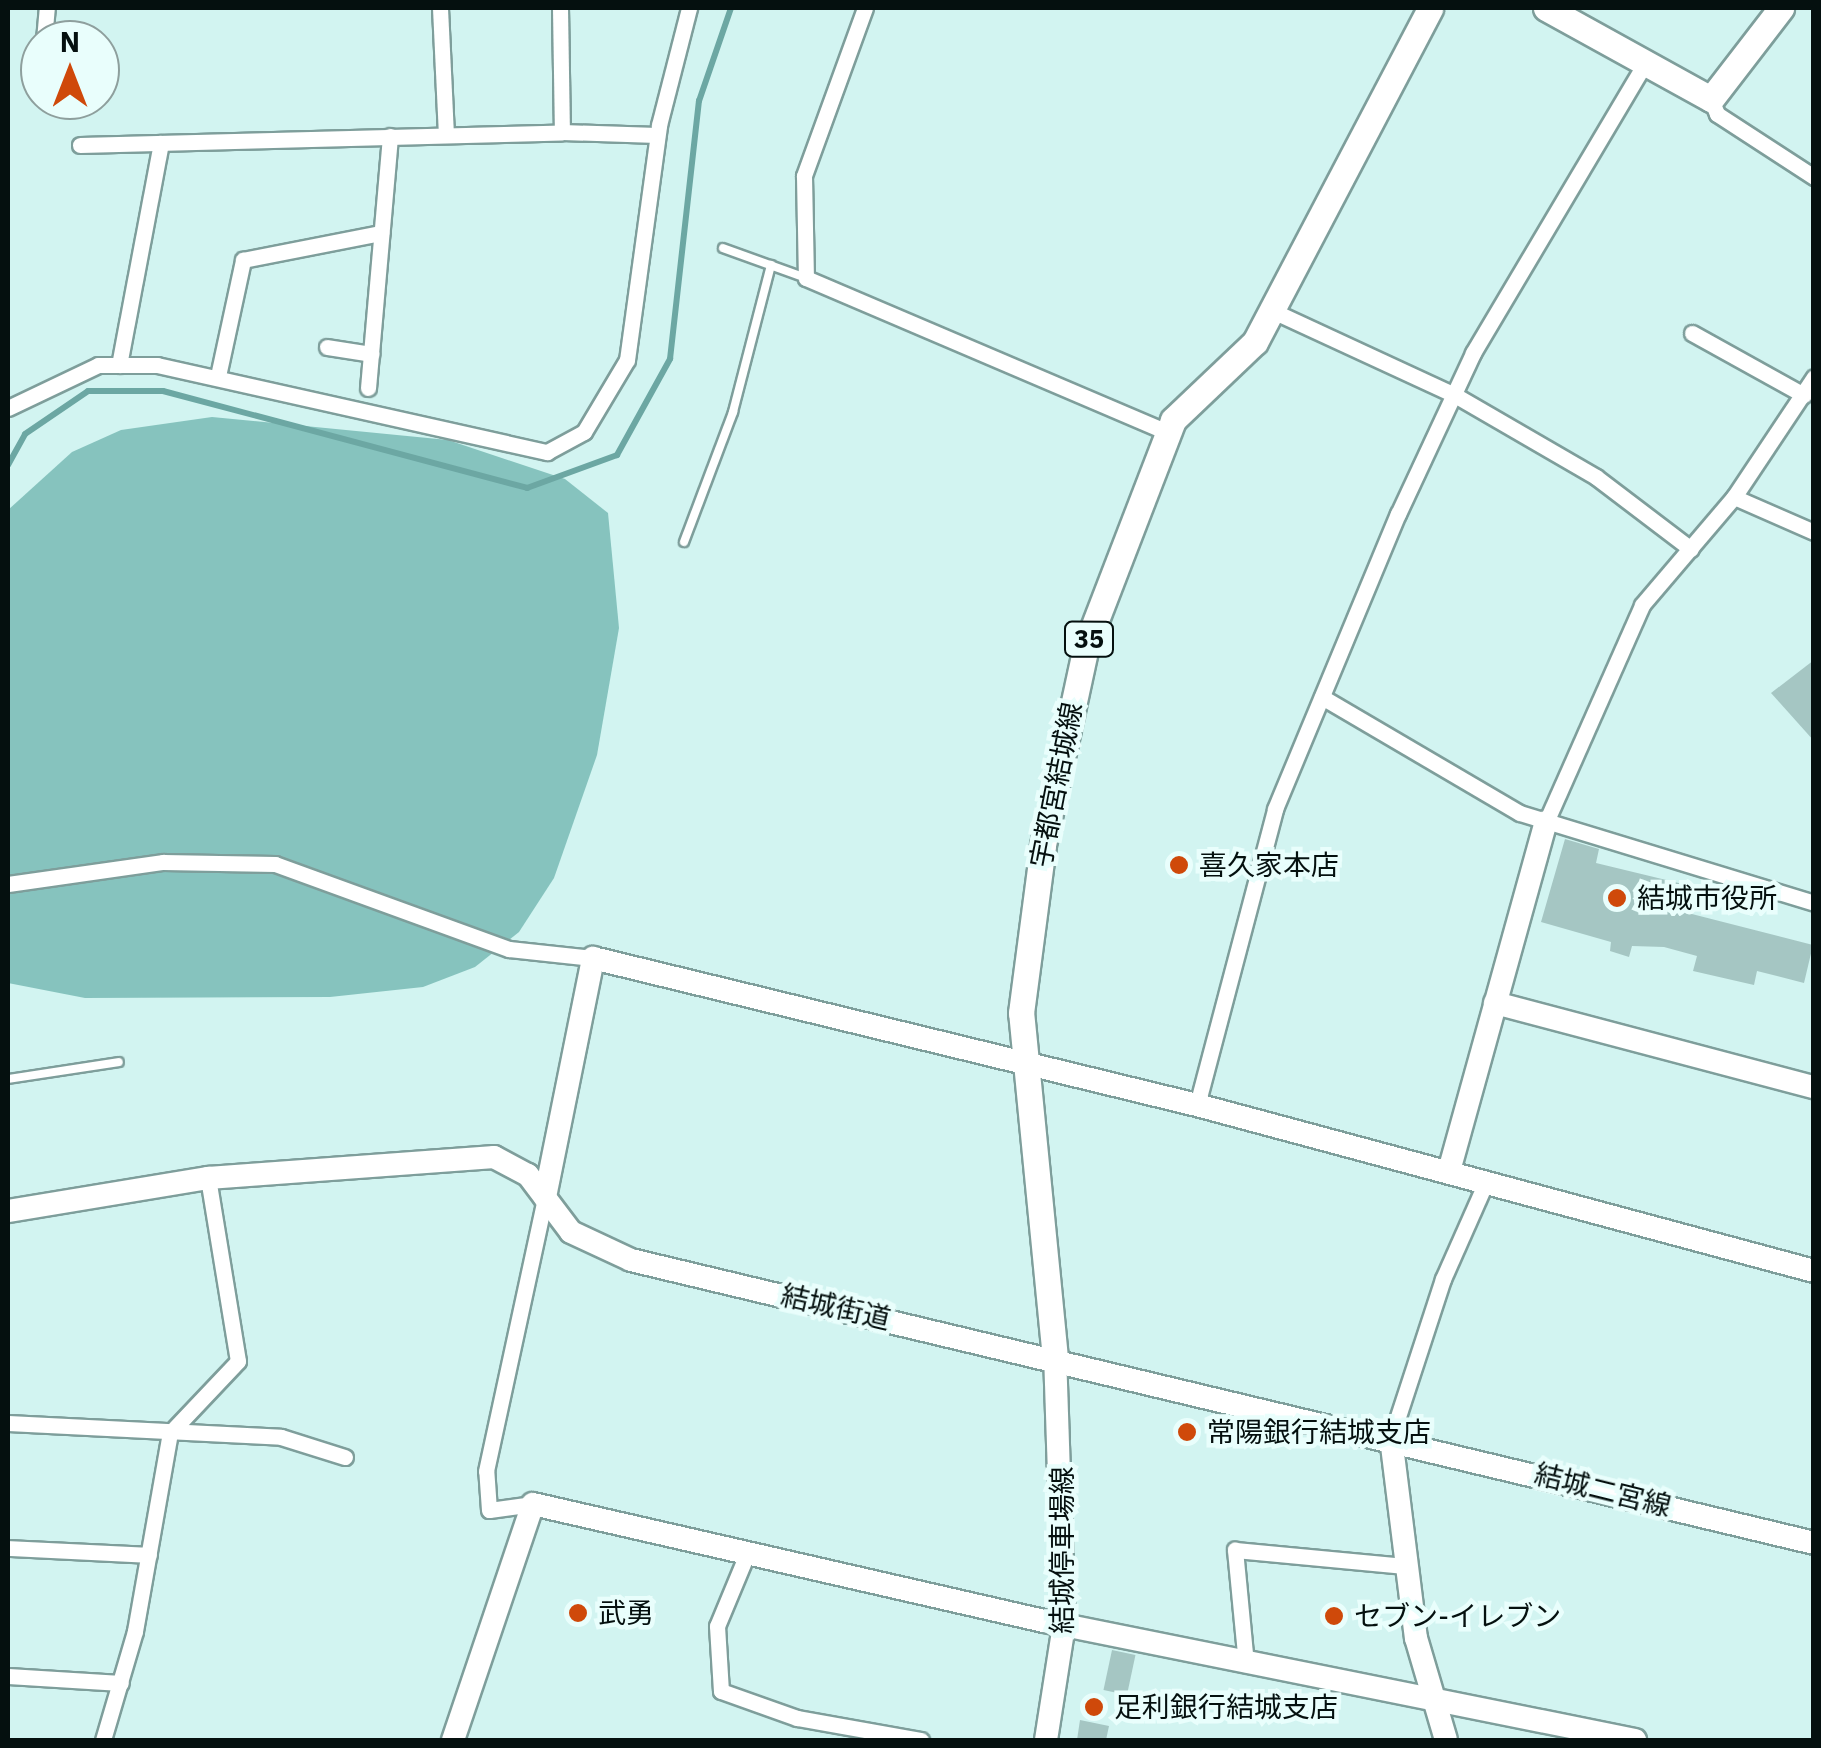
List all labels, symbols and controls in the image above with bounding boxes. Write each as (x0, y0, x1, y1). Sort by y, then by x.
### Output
north arrow (20, 20, 120, 120)
text: N (60, 23, 80, 60)
road number: 35 (1064, 619, 1114, 659)
street label: 宇都宮結城線 (1023, 699, 1089, 871)
place label: 喜久家本店 (1199, 848, 1339, 882)
marker: 喜久家本店 (1168, 854, 1190, 876)
place label: 結城市役所 (1637, 881, 1777, 915)
marker: 結城市役所 (1606, 887, 1628, 909)
street label: 結城街道 (778, 1278, 894, 1336)
place label: 常陽銀行結城支店 (1207, 1415, 1431, 1449)
marker: 常陽銀行結城支店 (1176, 1421, 1198, 1443)
street label: 結城二宮線 (1531, 1457, 1675, 1523)
street label: 結城停車場線 (1045, 1466, 1079, 1634)
place label: 武勇 (598, 1596, 654, 1630)
place label: セブン-イレブン (1354, 1599, 1561, 1633)
marker: 武勇 (567, 1602, 589, 1624)
marker: セブン-イレブン (1323, 1605, 1345, 1627)
place label: 足利銀行結城支店 (1114, 1690, 1338, 1724)
marker: 足利銀行結城支店 (1083, 1696, 1105, 1718)

